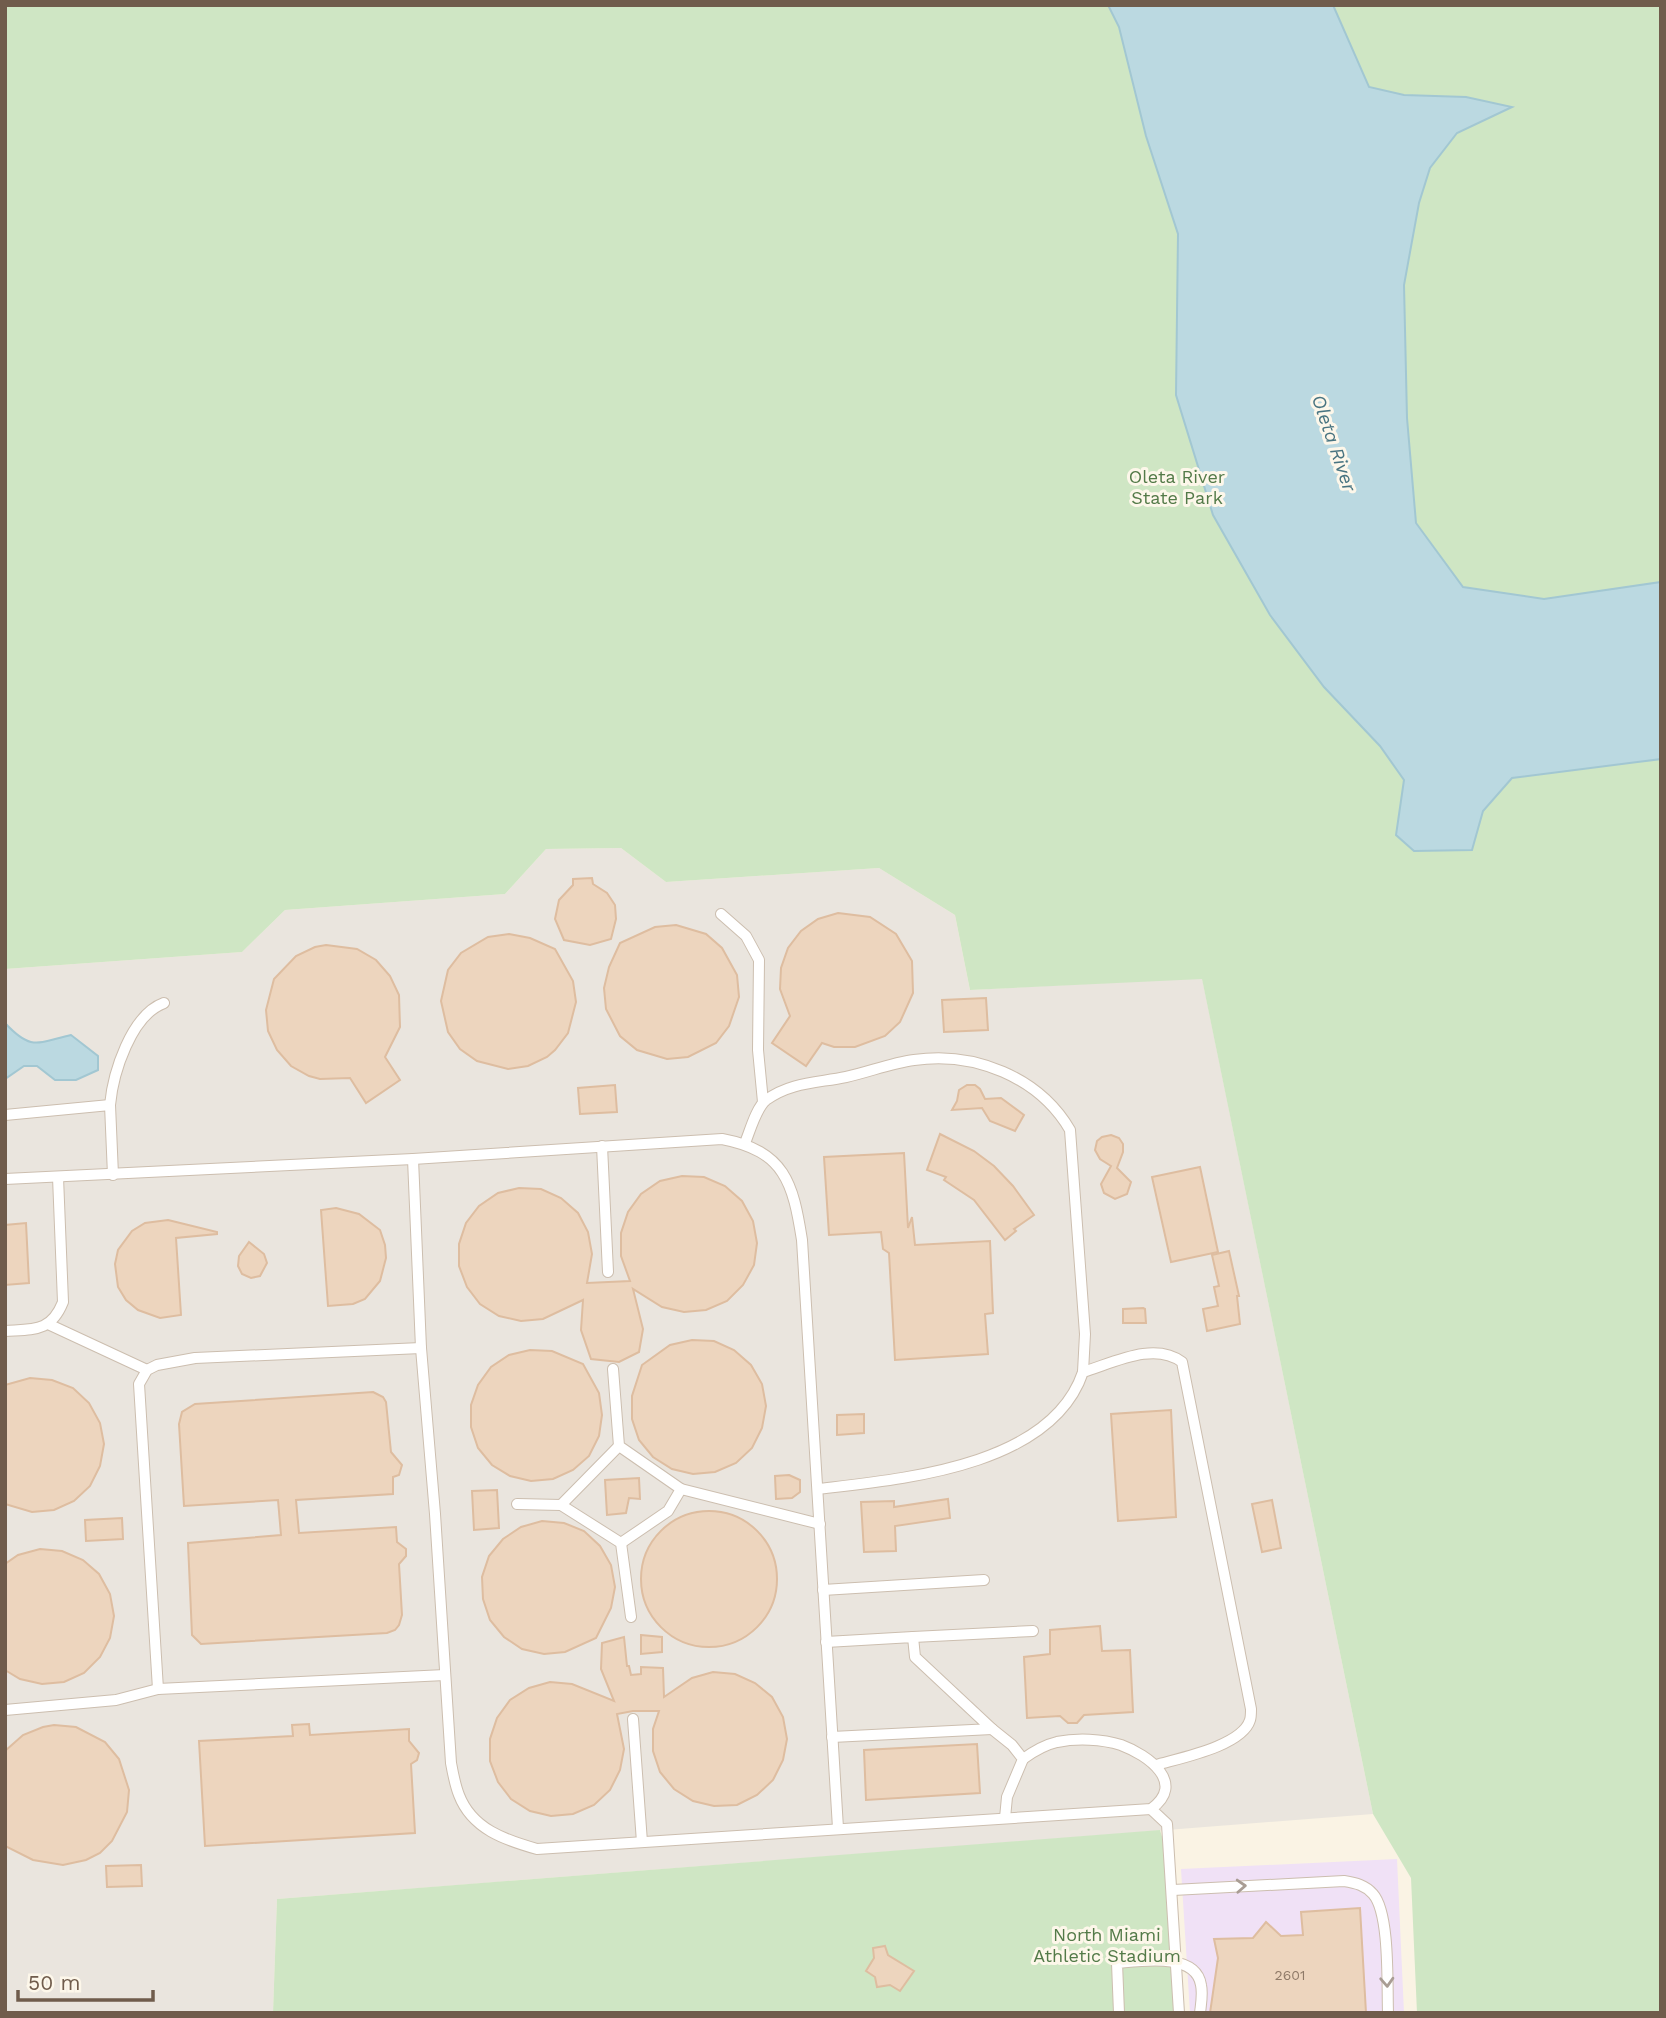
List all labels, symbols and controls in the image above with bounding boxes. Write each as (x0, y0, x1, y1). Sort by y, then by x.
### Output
water label: Oleta River (1307, 392, 1361, 495)
park label: Oleta River State Park (1129, 466, 1225, 508)
one-way arrow (1235, 1878, 1246, 1893)
park label: North Miami Athletic Stadium (1033, 1924, 1181, 1966)
scale bar (18, 1958, 152, 2002)
house number: 2601 (1275, 1967, 1305, 1983)
text: 50 m (28, 1970, 80, 1995)
one-way arrow (1379, 1977, 1394, 1988)

